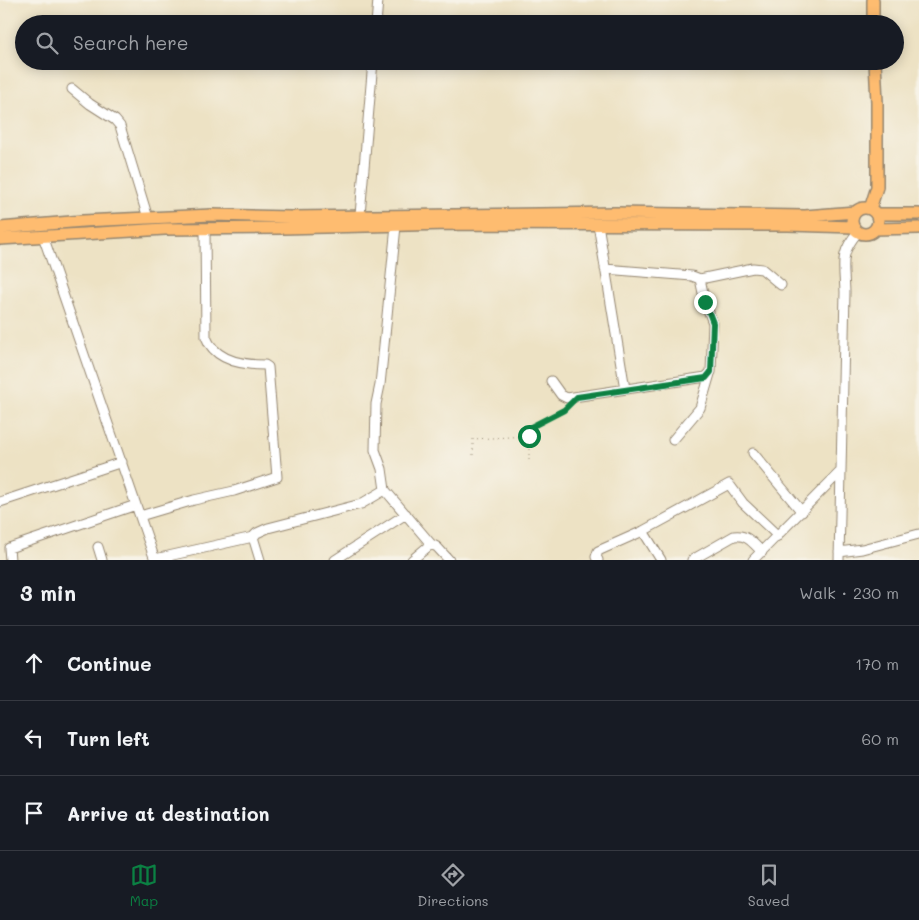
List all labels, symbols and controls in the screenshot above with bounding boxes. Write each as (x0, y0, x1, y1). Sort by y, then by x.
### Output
search box (15, 15, 904, 70)
icon: search (33, 29, 61, 57)
text: Search here (73, 30, 189, 55)
route end (694, 291, 717, 314)
route start (518, 425, 541, 448)
text: 3 min (20, 579, 76, 606)
text: Walk · 230 m (799, 582, 899, 603)
icon: ahead (20, 649, 48, 677)
text: Continue (67, 651, 152, 676)
text: 170 m (855, 653, 899, 674)
icon: left (20, 724, 48, 752)
text: Turn left (67, 726, 150, 751)
text: 60 m (862, 728, 899, 749)
icon: arrive (20, 799, 48, 827)
text: Arrive at destination (67, 801, 270, 826)
tab: Map (130, 861, 158, 910)
tab: Directions (417, 861, 489, 910)
tab: Saved (748, 861, 789, 910)

